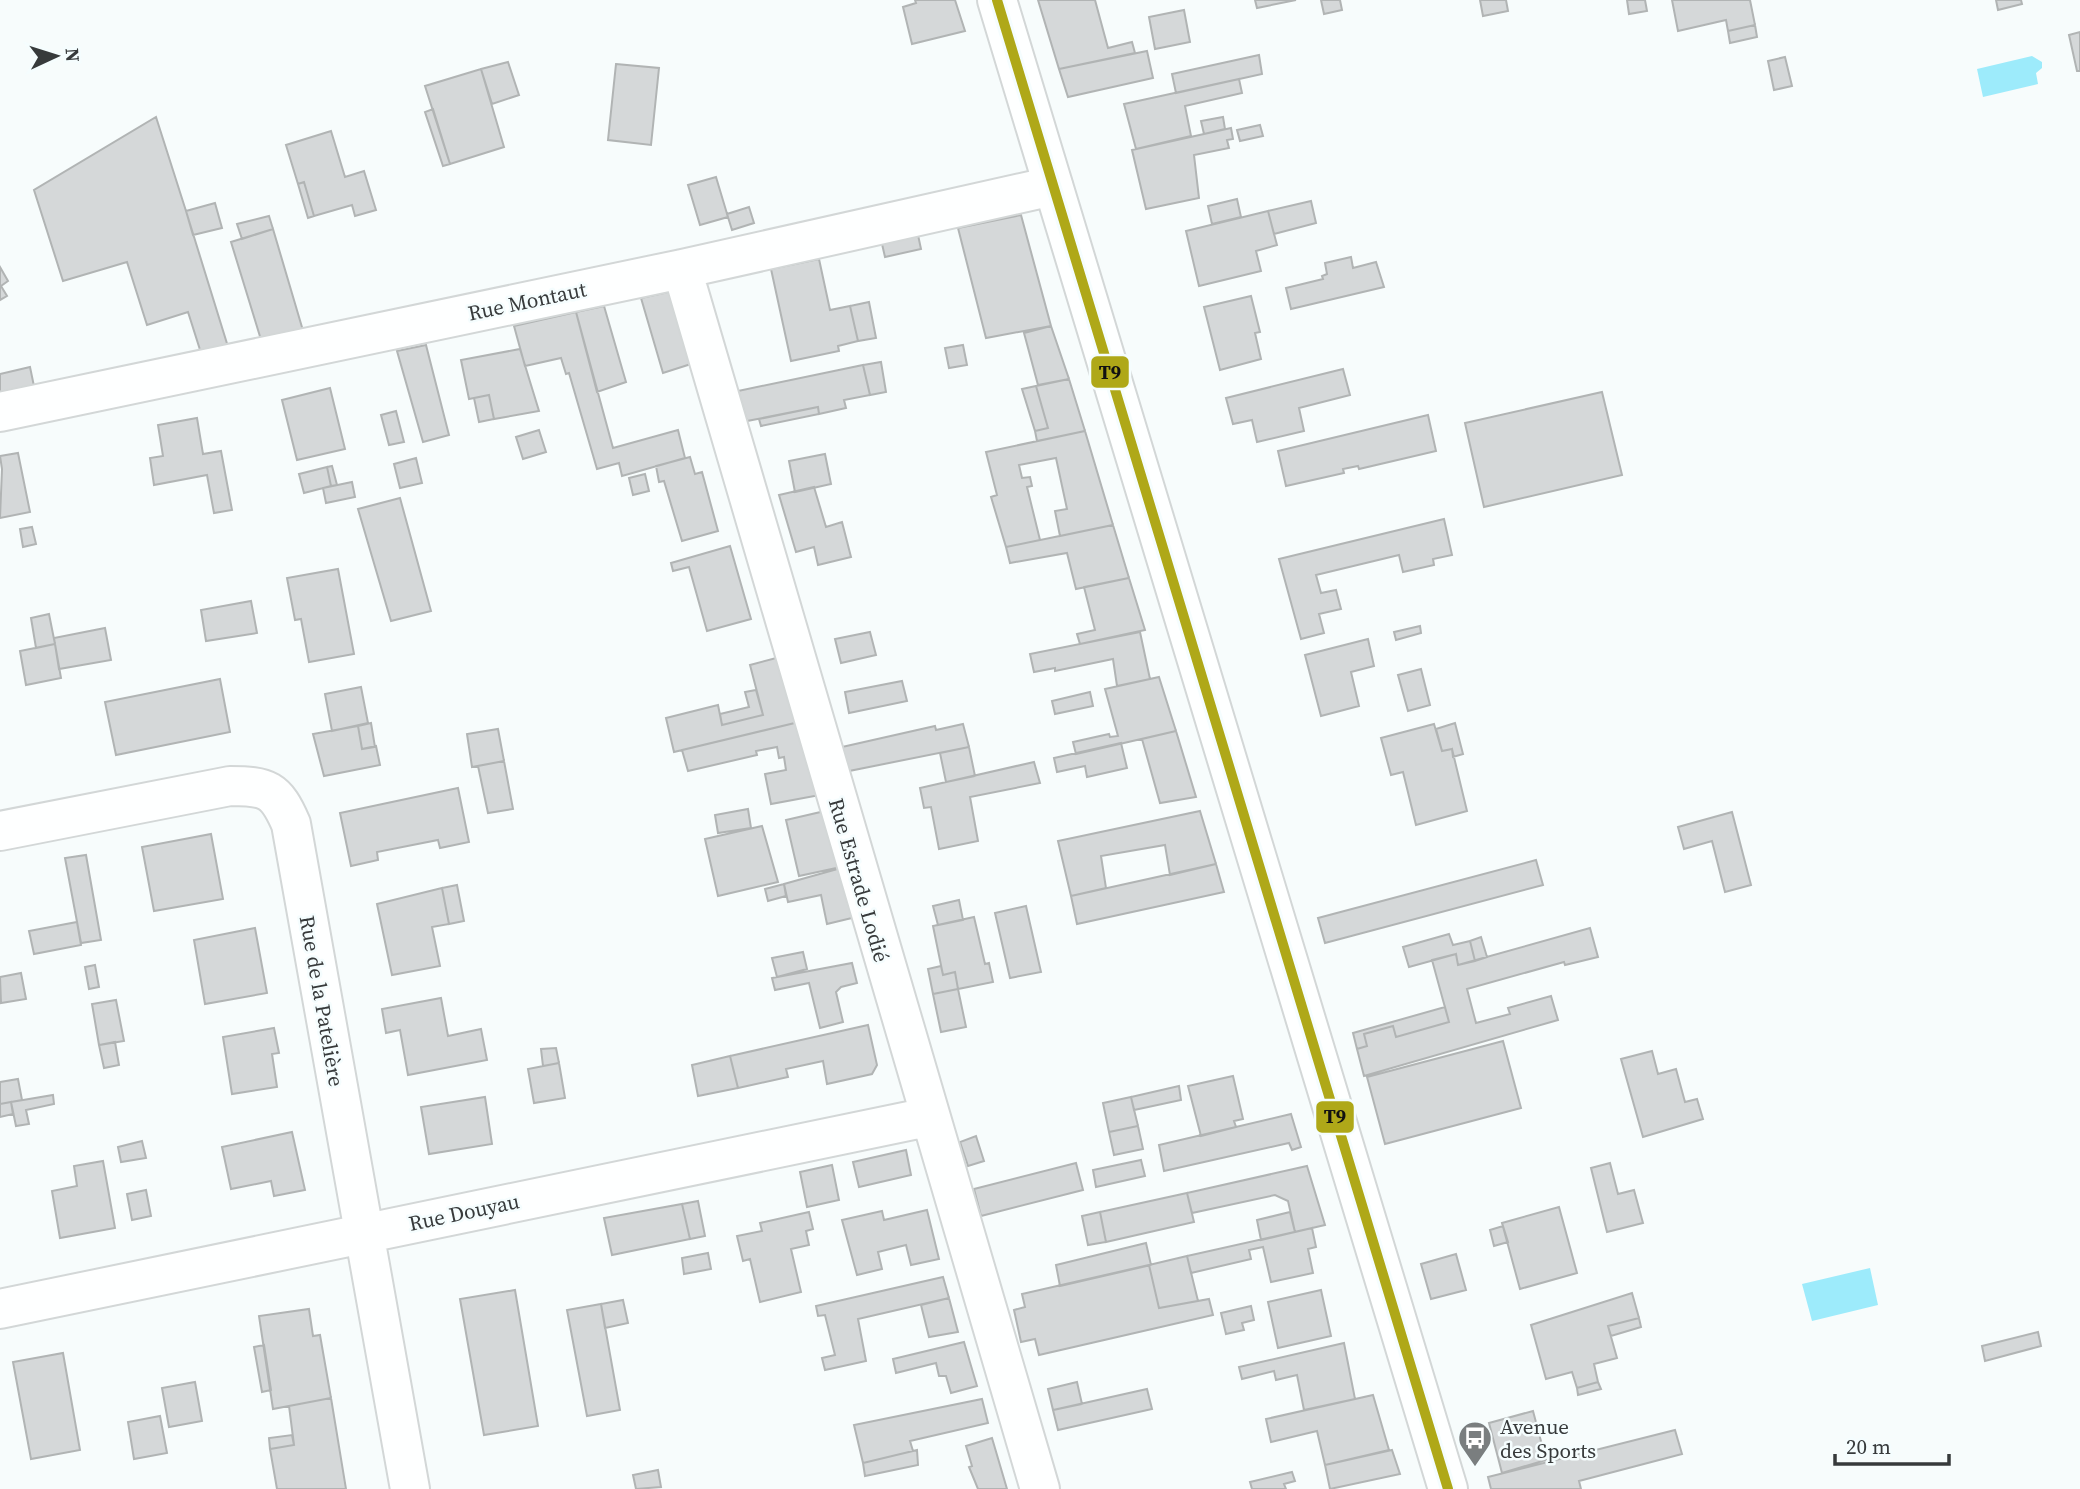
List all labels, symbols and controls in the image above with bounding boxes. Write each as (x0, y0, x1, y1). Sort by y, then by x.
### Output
north arrow (21, 21, 91, 91)
text: N (60, 47, 86, 63)
street label: Rue Montaut (465, 274, 589, 328)
line badge: T9 (1090, 355, 1130, 389)
text: T9 (1099, 359, 1121, 385)
street label: Rue Estrade Lodié (822, 795, 896, 965)
street label: Rue de la Patelière (293, 913, 351, 1089)
line badge: T9 (1315, 1100, 1355, 1134)
text: T9 (1324, 1103, 1346, 1129)
street label: Rue Douyau (406, 1186, 522, 1238)
place label: Avenue des Sports (1500, 1412, 1596, 1465)
bus stop icon: Avenue des Sports (1456, 1419, 1494, 1468)
scale bar (1835, 1422, 1949, 1466)
text: 20 m (1846, 1432, 1891, 1461)

